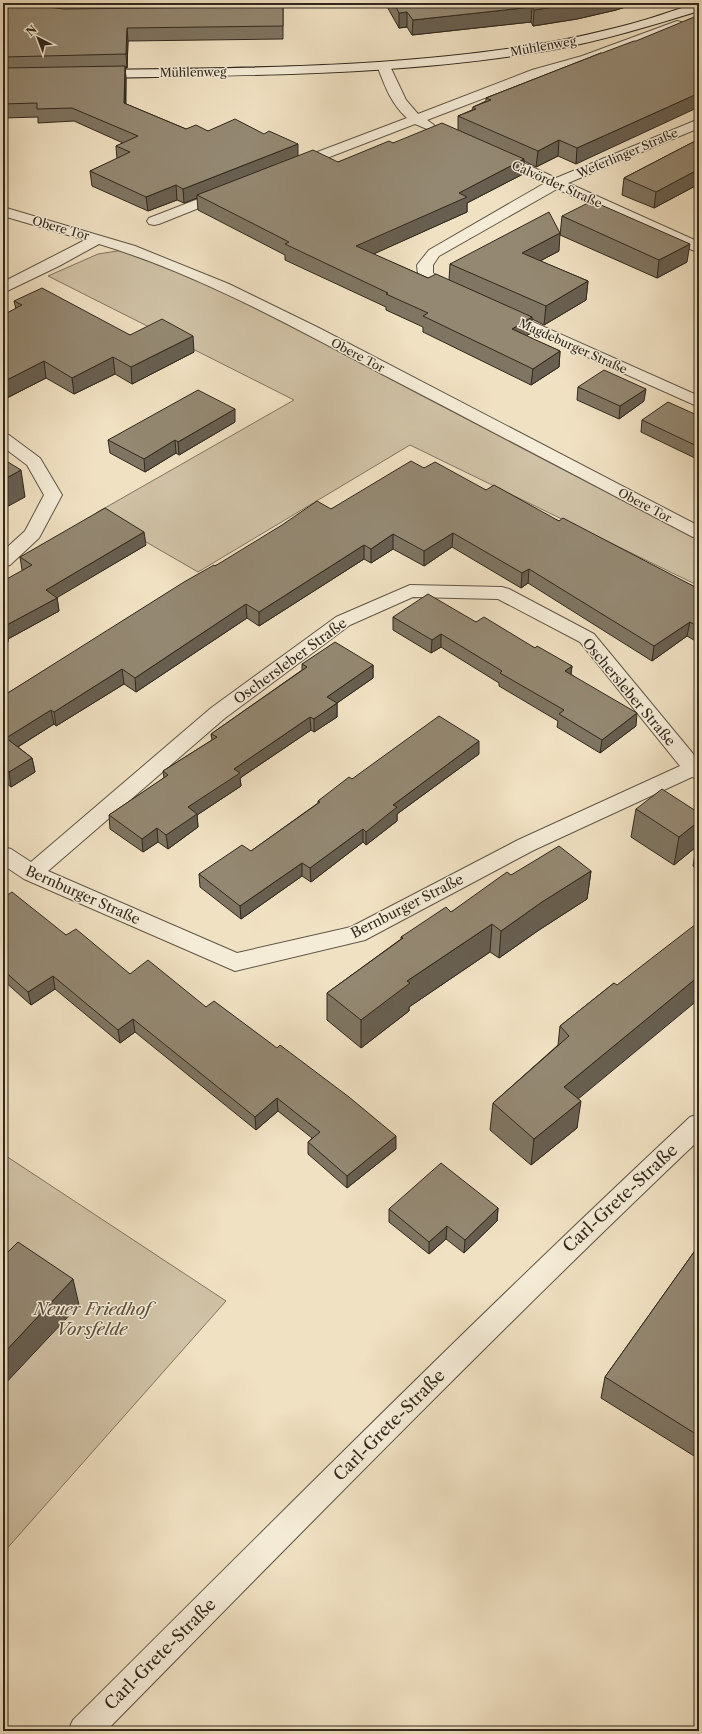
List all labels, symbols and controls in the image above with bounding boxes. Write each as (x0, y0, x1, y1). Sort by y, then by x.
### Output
north arrow (18, 18, 58, 58)
text: N (23, 22, 40, 39)
street label: Mühlenweg (509, 33, 578, 59)
street label: Mühlenweg (159, 64, 227, 80)
street label: Weferlinger Straße (573, 125, 680, 181)
street label: Calvörder Straße (509, 157, 605, 211)
street label: Obere Tor (31, 213, 91, 243)
street label: Magdeburger Straße (516, 315, 630, 377)
street label: Obere Tor (329, 335, 387, 375)
street label: Obere Tor (616, 485, 674, 525)
street label: Oschersleber Straße (230, 614, 350, 708)
street label: Oschersleber Straße (579, 634, 680, 750)
street label: Bernburger Straße (23, 862, 143, 928)
street label: Bernburger Straße (348, 870, 466, 942)
street label: Carl-Grete-Straße (559, 1140, 681, 1256)
park label: Neuer Friedhof Vorsfelde (32, 1299, 157, 1339)
street label: Carl-Grete-Straße (329, 1365, 449, 1485)
street label: Carl-Grete-Straße (100, 1594, 220, 1714)

